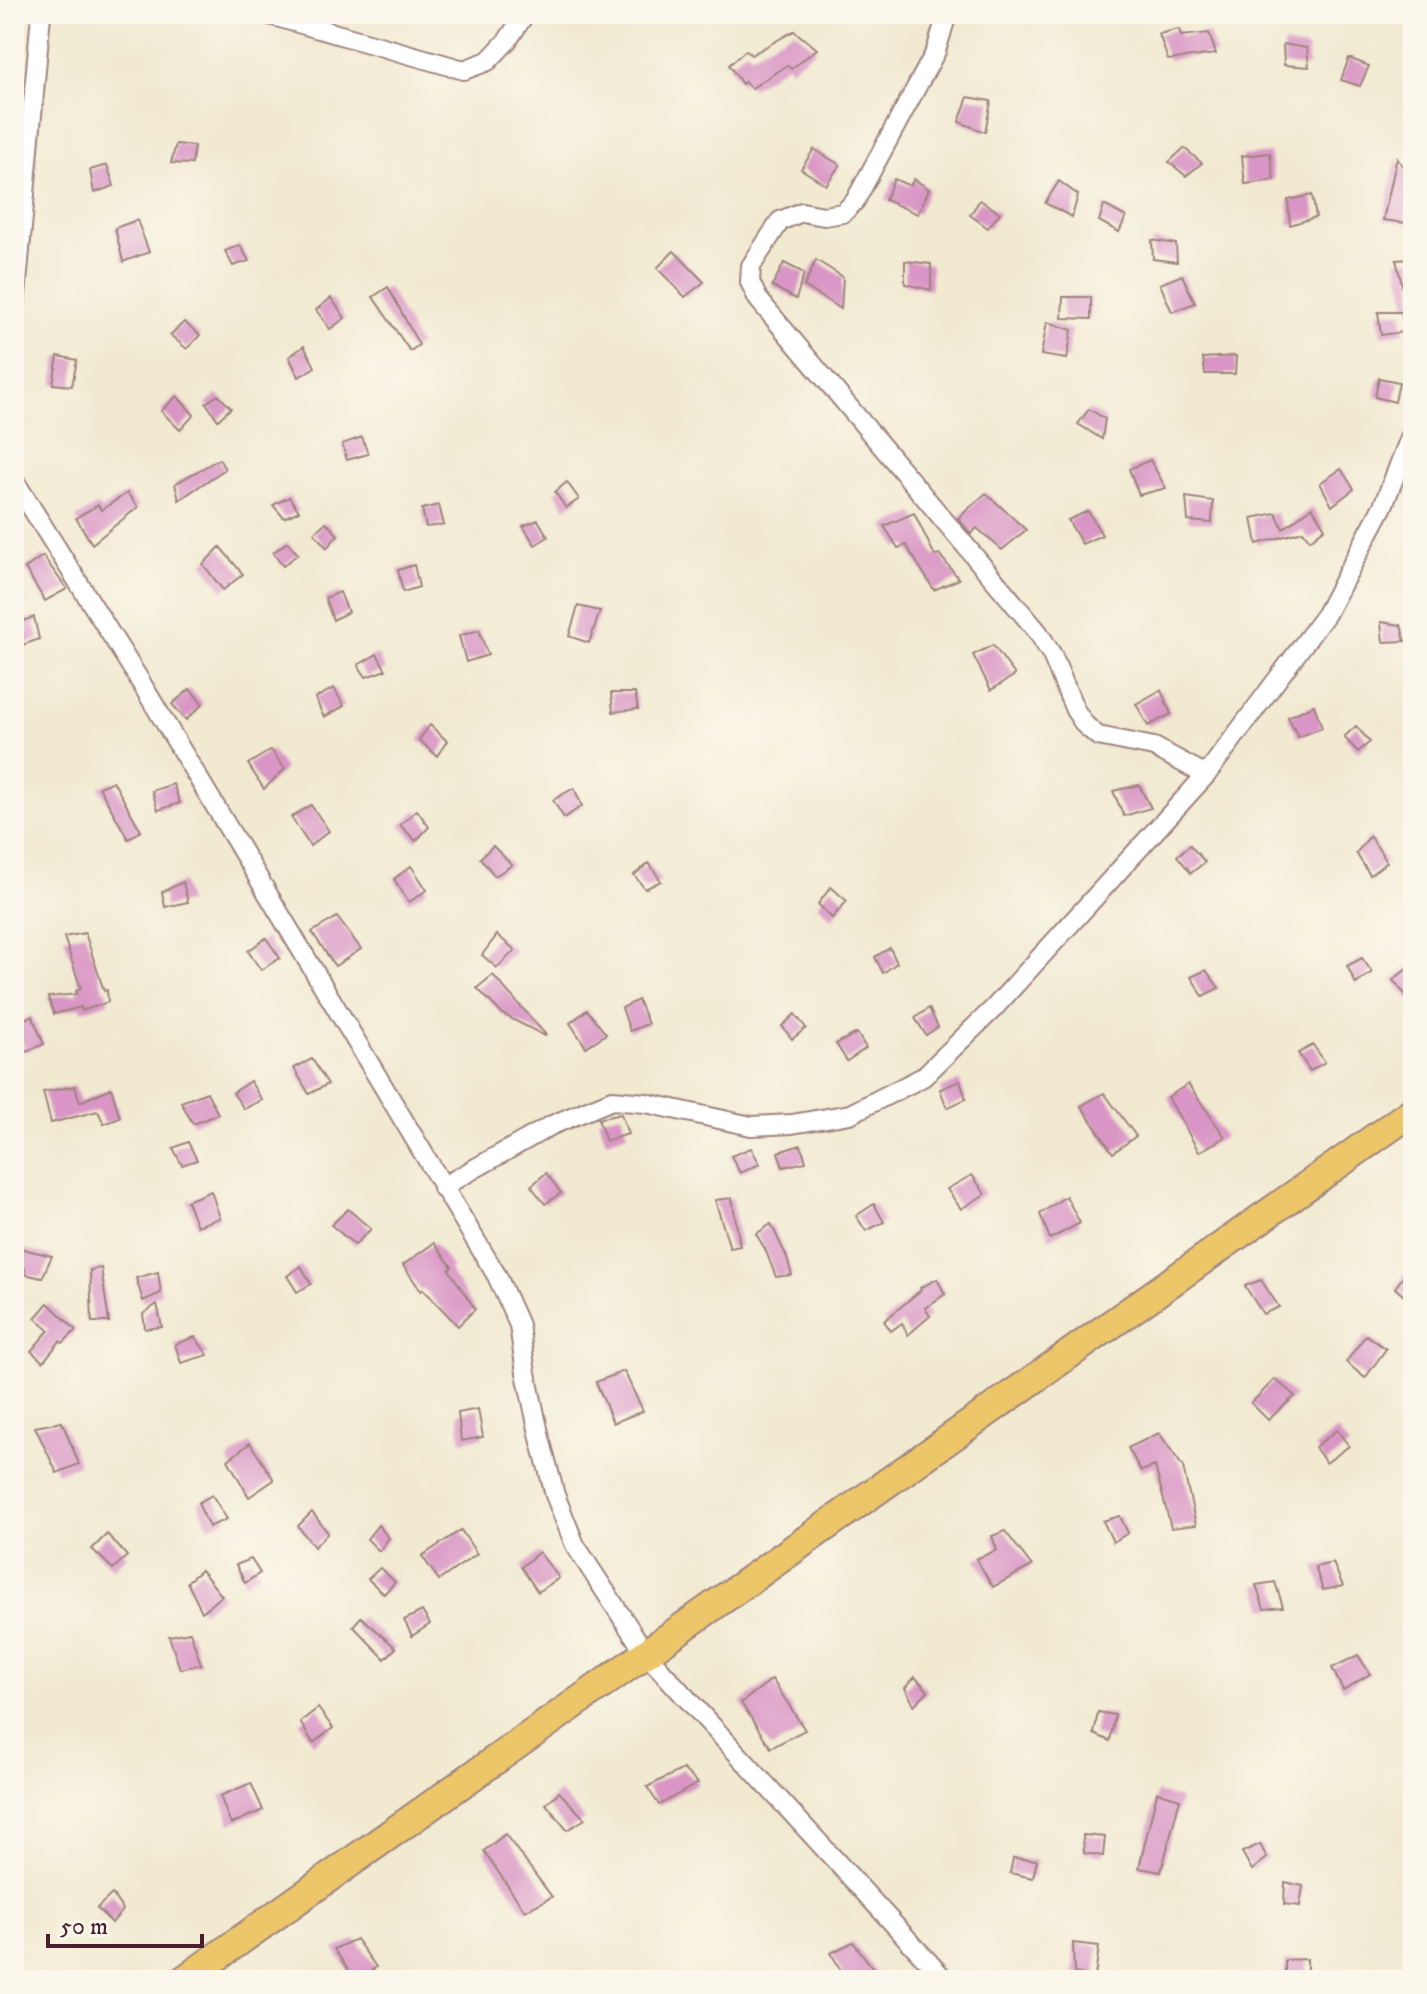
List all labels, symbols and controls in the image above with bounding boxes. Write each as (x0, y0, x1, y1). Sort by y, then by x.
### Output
scale bar (48, 1898, 202, 1948)
text: 50 m (60, 1912, 108, 1942)

